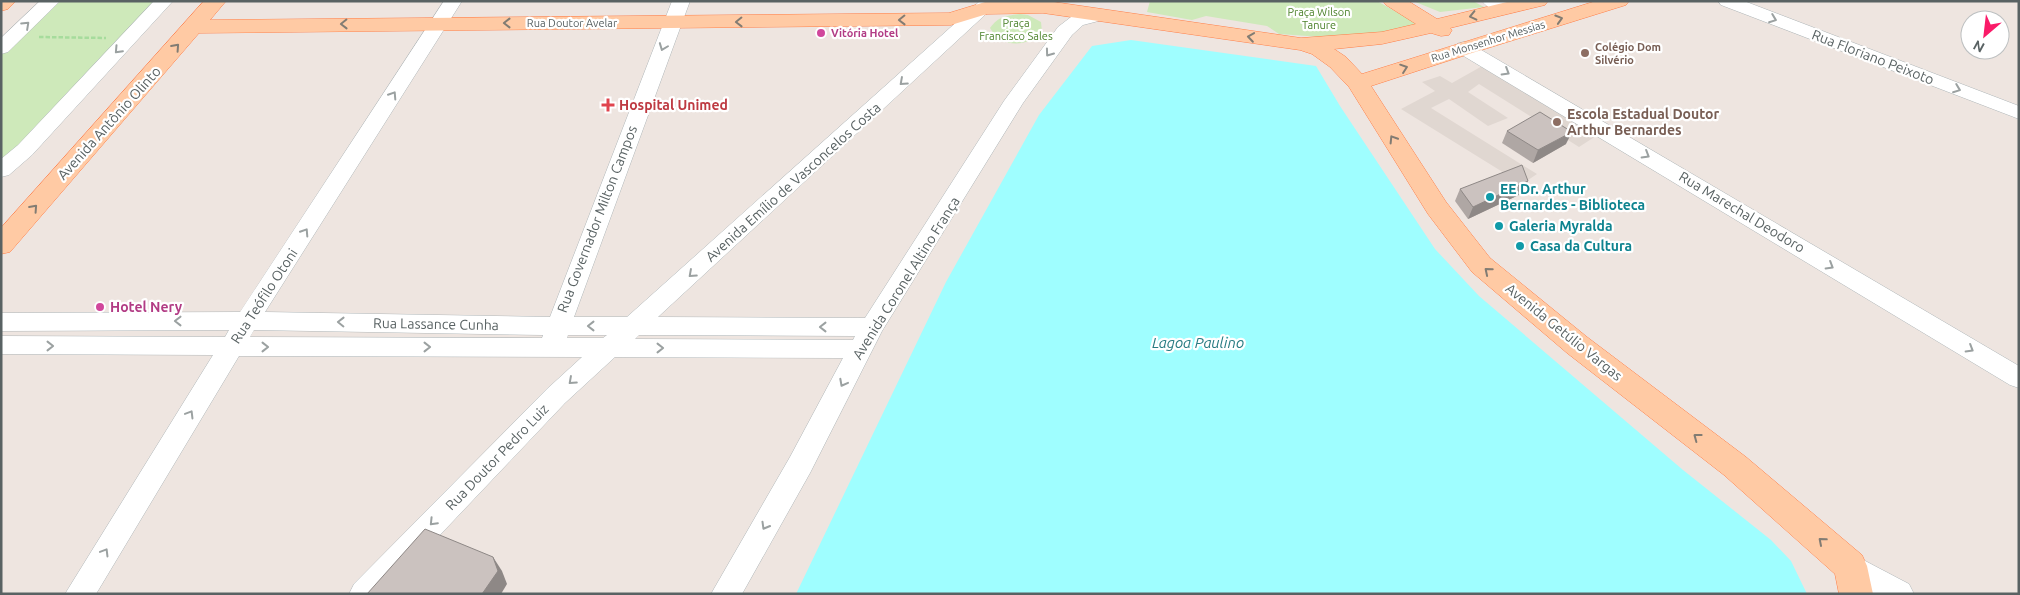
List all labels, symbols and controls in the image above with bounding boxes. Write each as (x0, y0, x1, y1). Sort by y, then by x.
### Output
park label: Praça Wilson Tanure (1287, 6, 1351, 31)
one-way arrow (1469, 10, 1477, 21)
north arrow (1960, 10, 2010, 60)
one-way arrow (1768, 13, 1776, 23)
one-way arrow (898, 15, 906, 25)
one-way arrow (1555, 15, 1563, 25)
street label: Rua Doutor Avelar (527, 17, 618, 29)
one-way arrow (735, 17, 743, 27)
park label: Praça Francisco Sales (979, 17, 1053, 42)
one-way arrow (503, 18, 510, 28)
street label: Rua Monsenhor Messias (1430, 18, 1547, 64)
one-way arrow (340, 19, 348, 30)
one-way arrow (20, 22, 29, 31)
street label: Rua Floriano Peixoto (1810, 26, 1936, 88)
marker: Vitória Hotel (815, 27, 827, 39)
place label: Vitória Hotel (831, 27, 899, 39)
one-way arrow (1247, 32, 1256, 42)
text: N (1971, 37, 1987, 56)
place label: Colégio Dom Silvério (1595, 41, 1661, 66)
one-way arrow (659, 42, 669, 50)
one-way arrow (115, 44, 124, 53)
one-way arrow (170, 44, 179, 53)
one-way arrow (1047, 47, 1055, 56)
marker: Colégio Dom Silvério (1579, 47, 1591, 59)
street label: Avenida Antônio Olinto (54, 63, 164, 183)
one-way arrow (1400, 64, 1408, 74)
one-way arrow (1501, 65, 1510, 75)
one-way arrow (900, 77, 909, 86)
one-way arrow (1952, 83, 1961, 93)
one-way arrow (386, 92, 396, 101)
place label: Hospital Unimed (619, 97, 728, 113)
marker: Hospital Unimed (601, 98, 615, 112)
street label: Avenida Emílio de Vasconcelos Costa (702, 99, 884, 265)
place label: Escola Estadual Doutor Arthur Bernardes (1567, 106, 1719, 138)
marker: Escola Estadual Doutor Arthur Bernardes (1551, 116, 1563, 128)
street label: Rua Governador Milton Campos (554, 123, 640, 315)
one-way arrow (1390, 135, 1400, 144)
one-way arrow (1640, 149, 1649, 159)
street label: Rua Marechal Deodoro (1676, 168, 1808, 256)
place label: EE Dr. Arthur Bernardes - Biblioteca (1500, 181, 1645, 213)
marker: EE Dr. Arthur Bernardes - Biblioteca (1484, 191, 1496, 203)
street label: Avenida Coronel Altino França (849, 194, 963, 362)
one-way arrow (28, 205, 37, 214)
place label: Galeria Myralda (1509, 218, 1613, 234)
marker: Galeria Myralda (1493, 220, 1505, 232)
one-way arrow (298, 228, 308, 237)
place label: Casa da Cultura (1530, 238, 1632, 254)
marker: Casa da Cultura (1514, 240, 1526, 252)
street label: Rua Teófilo Otoni (227, 246, 301, 346)
one-way arrow (1825, 259, 1834, 269)
one-way arrow (1484, 267, 1493, 276)
one-way arrow (689, 268, 698, 277)
street label: Avenida Getúlio Vargas (1503, 280, 1625, 384)
place label: Hotel Nery (110, 299, 183, 315)
marker: Hotel Nery (94, 301, 106, 313)
street label: Rua Lassance Cunha (373, 315, 499, 333)
one-way arrow (174, 316, 182, 326)
one-way arrow (336, 317, 344, 327)
one-way arrow (586, 321, 594, 331)
one-way arrow (819, 322, 826, 332)
water label: Lagoa Paulino (1152, 334, 1244, 351)
one-way arrow (46, 341, 54, 351)
one-way arrow (262, 342, 269, 352)
one-way arrow (424, 342, 432, 352)
one-way arrow (1964, 342, 1973, 352)
one-way arrow (656, 343, 664, 353)
one-way arrow (568, 376, 577, 385)
one-way arrow (839, 378, 849, 387)
street label: Rua Doutor Pedro Luiz (442, 401, 552, 513)
one-way arrow (183, 410, 193, 419)
one-way arrow (1693, 434, 1703, 443)
one-way arrow (430, 516, 439, 525)
one-way arrow (761, 520, 771, 529)
one-way arrow (1818, 538, 1827, 547)
one-way arrow (99, 549, 108, 558)

